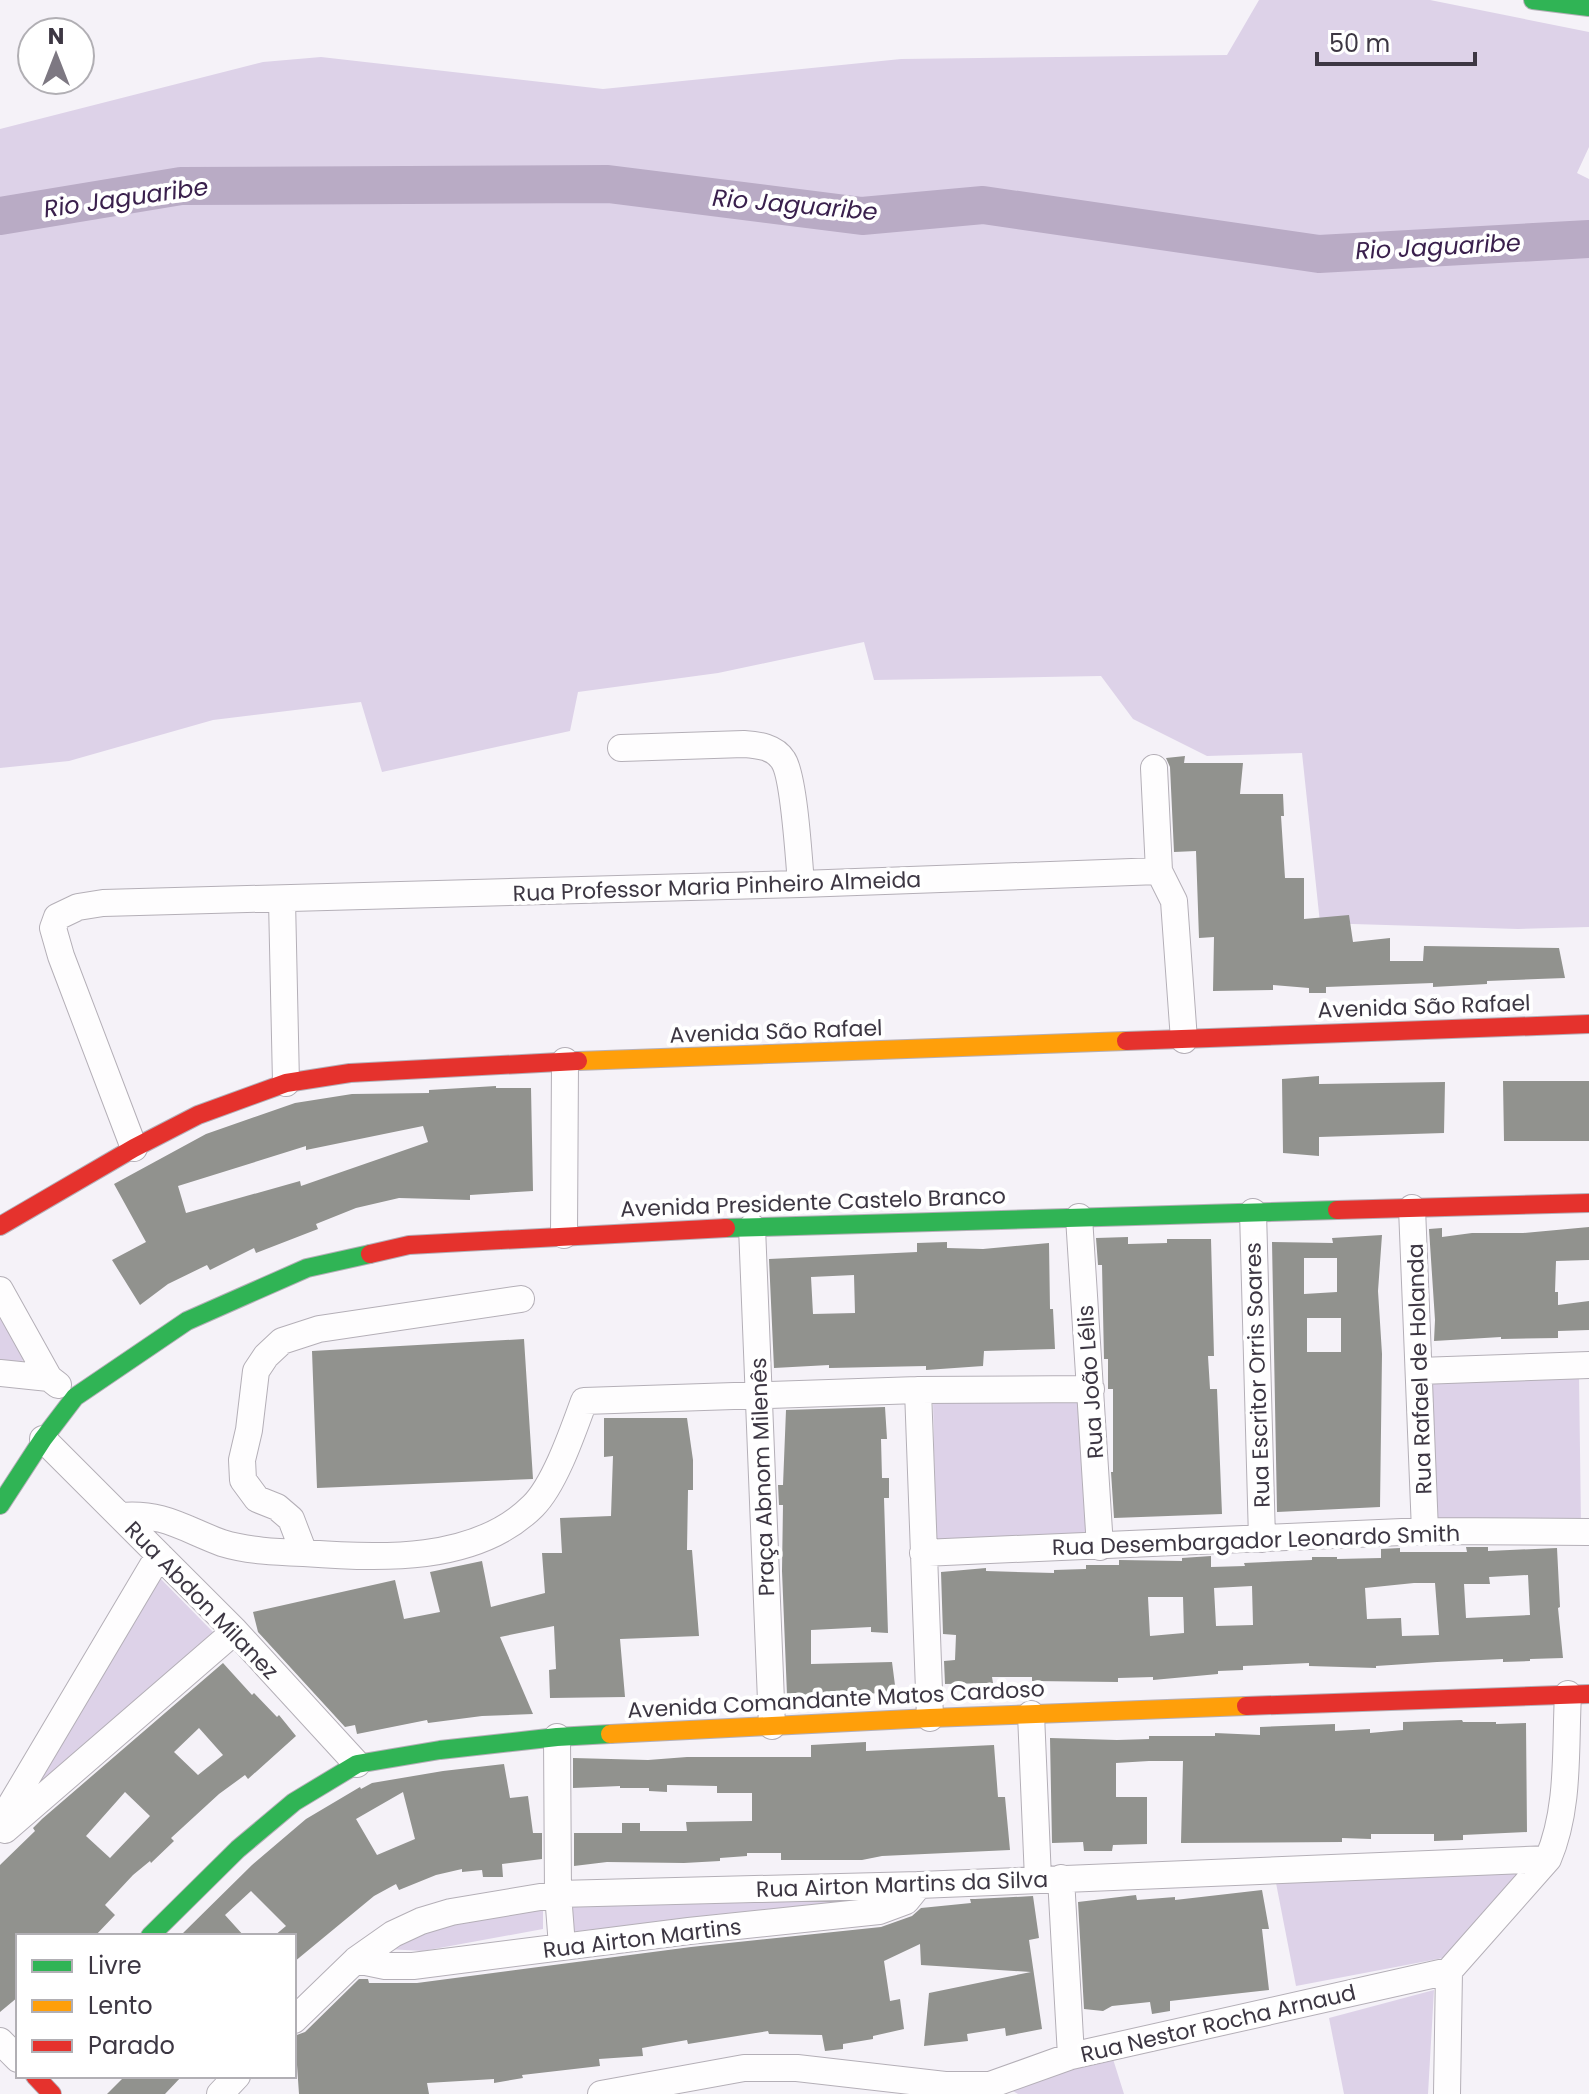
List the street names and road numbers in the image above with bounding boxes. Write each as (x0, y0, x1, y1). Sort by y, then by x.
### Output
street label: Rua Professor Maria Pinheiro Almeida (512, 864, 922, 909)
street label: Avenida São Rafael (1317, 987, 1531, 1026)
street label: Avenida São Rafael (669, 1012, 883, 1051)
street label: Avenida Presidente Castelo Branco (620, 1180, 1006, 1225)
street label: Rua Escritor Orris Soares (1237, 1242, 1278, 1508)
street label: Rua Rafael de Holanda (1400, 1243, 1439, 1495)
street label: Rua João Lélis (1070, 1304, 1111, 1460)
street label: Praça Abnom Milenês (743, 1357, 782, 1597)
street label: Rua Abdon Milanez (118, 1514, 285, 1686)
street label: Rua Desembargador Leonardo Smith (1051, 1518, 1461, 1563)
street label: Avenida Comandante Matos Cardoso (627, 1673, 1045, 1726)
street label: Rua Airton Martins da Silva (755, 1864, 1049, 1905)
street label: Rua Airton Martins (541, 1911, 743, 1966)
street label: Rua Nestor Rocha Arnaud (1077, 1977, 1359, 2070)

